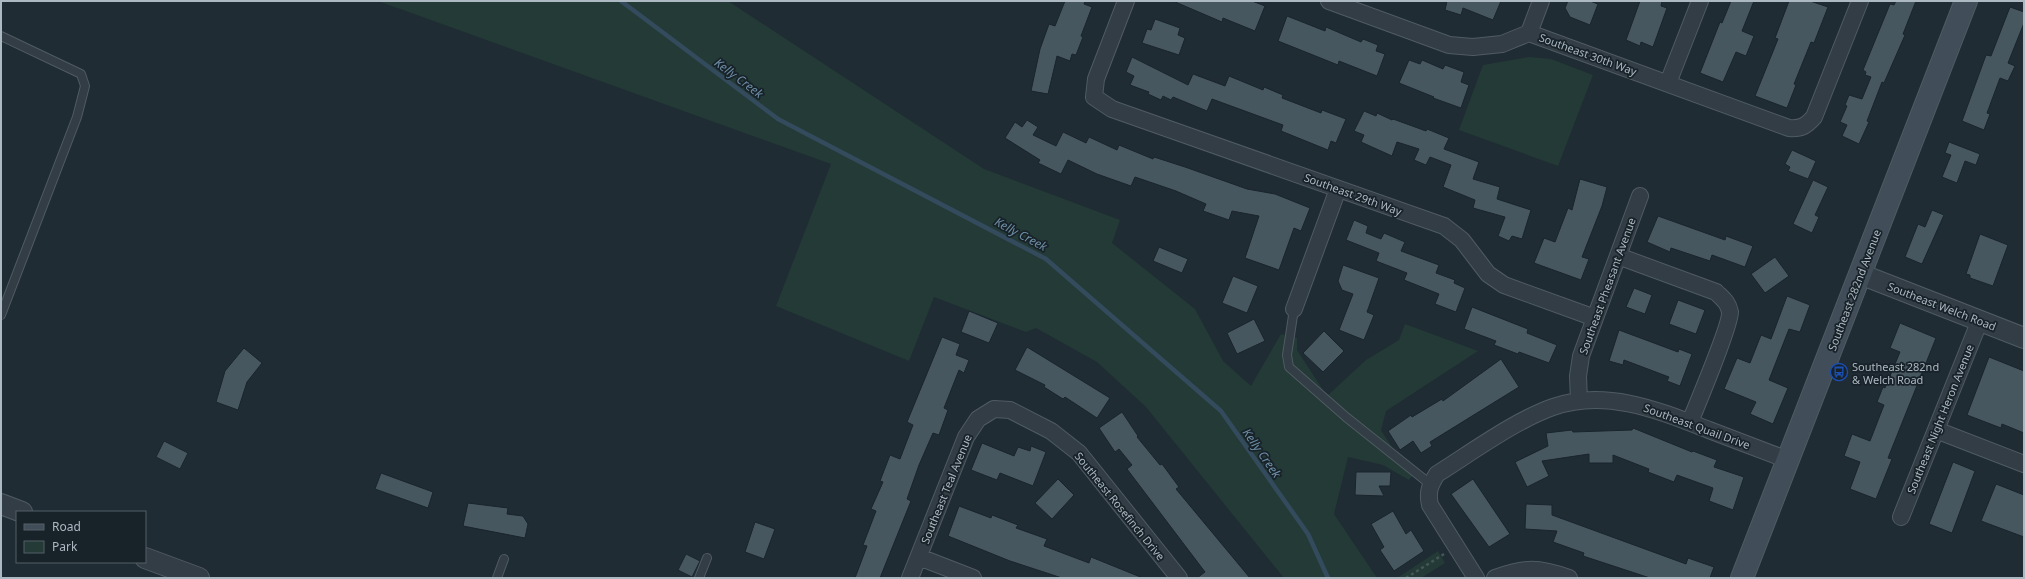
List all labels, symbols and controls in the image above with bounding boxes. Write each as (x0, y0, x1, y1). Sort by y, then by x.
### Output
street label: Southeast 30th Way (1537, 29, 1639, 79)
water label: Kelly Creek (711, 54, 768, 103)
street label: Southeast 29th Way (1302, 169, 1404, 219)
water label: Kelly Creek (992, 213, 1051, 255)
street label: Southeast Pheasant Avenue (1575, 216, 1639, 356)
street label: Southeast 282nd Avenue (1824, 227, 1884, 353)
street label: Southeast Welch Road (1886, 278, 1998, 334)
street label: Southeast Night Heron Avenue (1903, 342, 1977, 496)
place label: Southeast 282nd & Welch Road (1852, 359, 1939, 387)
bus stop icon: Southeast 282nd & Welch Road (1829, 362, 1849, 382)
street label: Southeast Quail Drive (1642, 400, 1752, 452)
water label: Kelly Creek (1239, 425, 1286, 482)
street label: Southeast Teal Avenue (917, 432, 975, 546)
street label: Southeast Rosefinch Drive (1072, 449, 1168, 563)
legend (16, 511, 146, 563)
text: Road (52, 518, 81, 535)
text: Park (52, 538, 78, 555)

